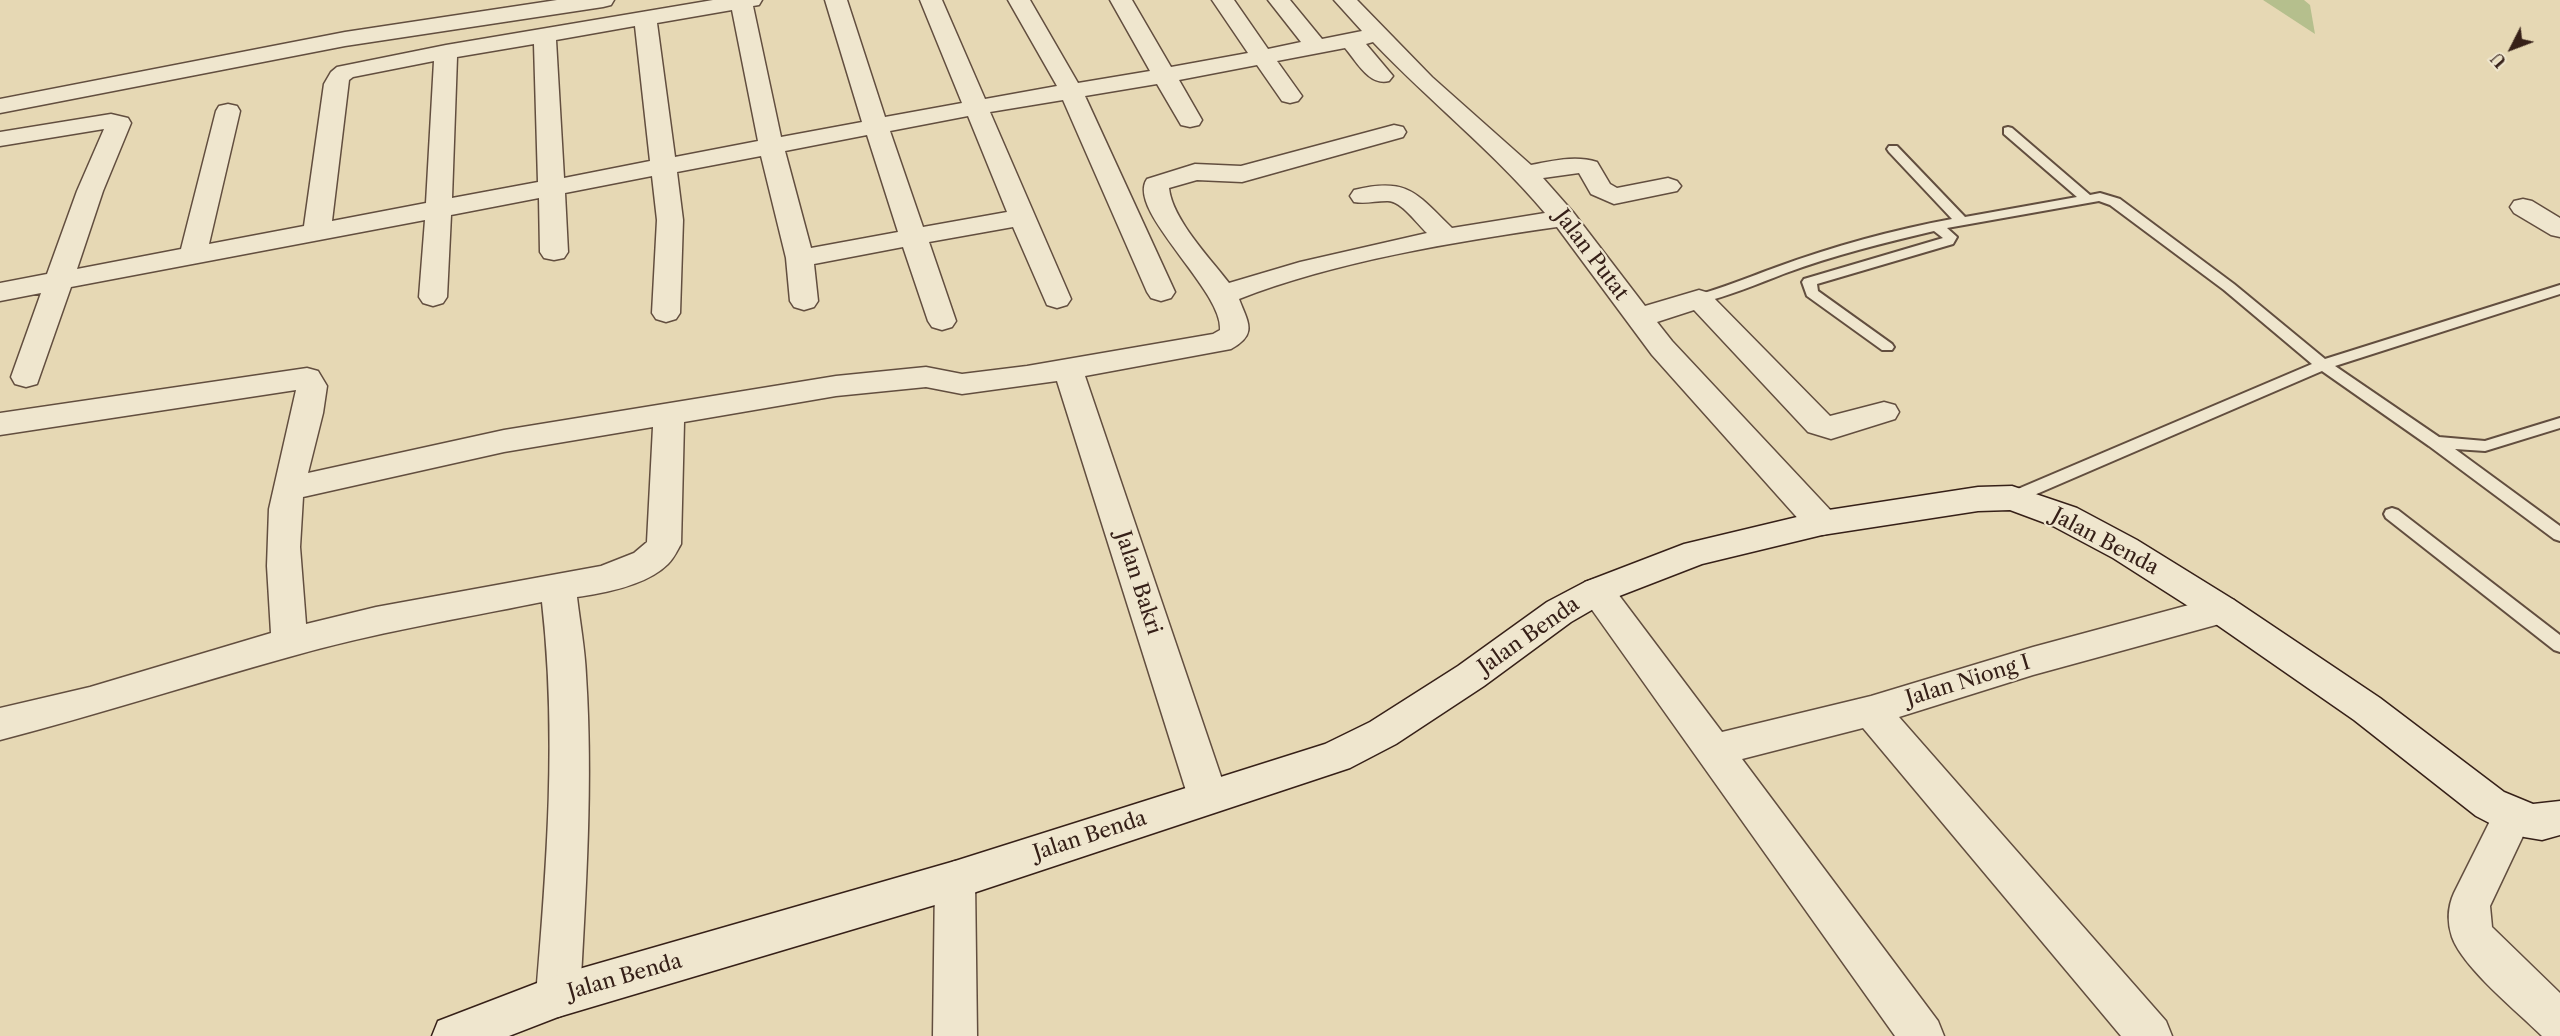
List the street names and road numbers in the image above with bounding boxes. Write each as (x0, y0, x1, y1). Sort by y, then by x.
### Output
street label: Jalan Putat (1549, 205, 1633, 305)
street label: Jalan Benda (2047, 503, 2163, 581)
street label: Jalan Bakri (1109, 528, 1167, 638)
street label: Jalan Benda (1474, 592, 1584, 680)
street label: Jalan Niong I (1903, 650, 2033, 712)
street label: Jalan Benda (1030, 806, 1150, 866)
street label: Jalan Benda (565, 949, 685, 1005)

